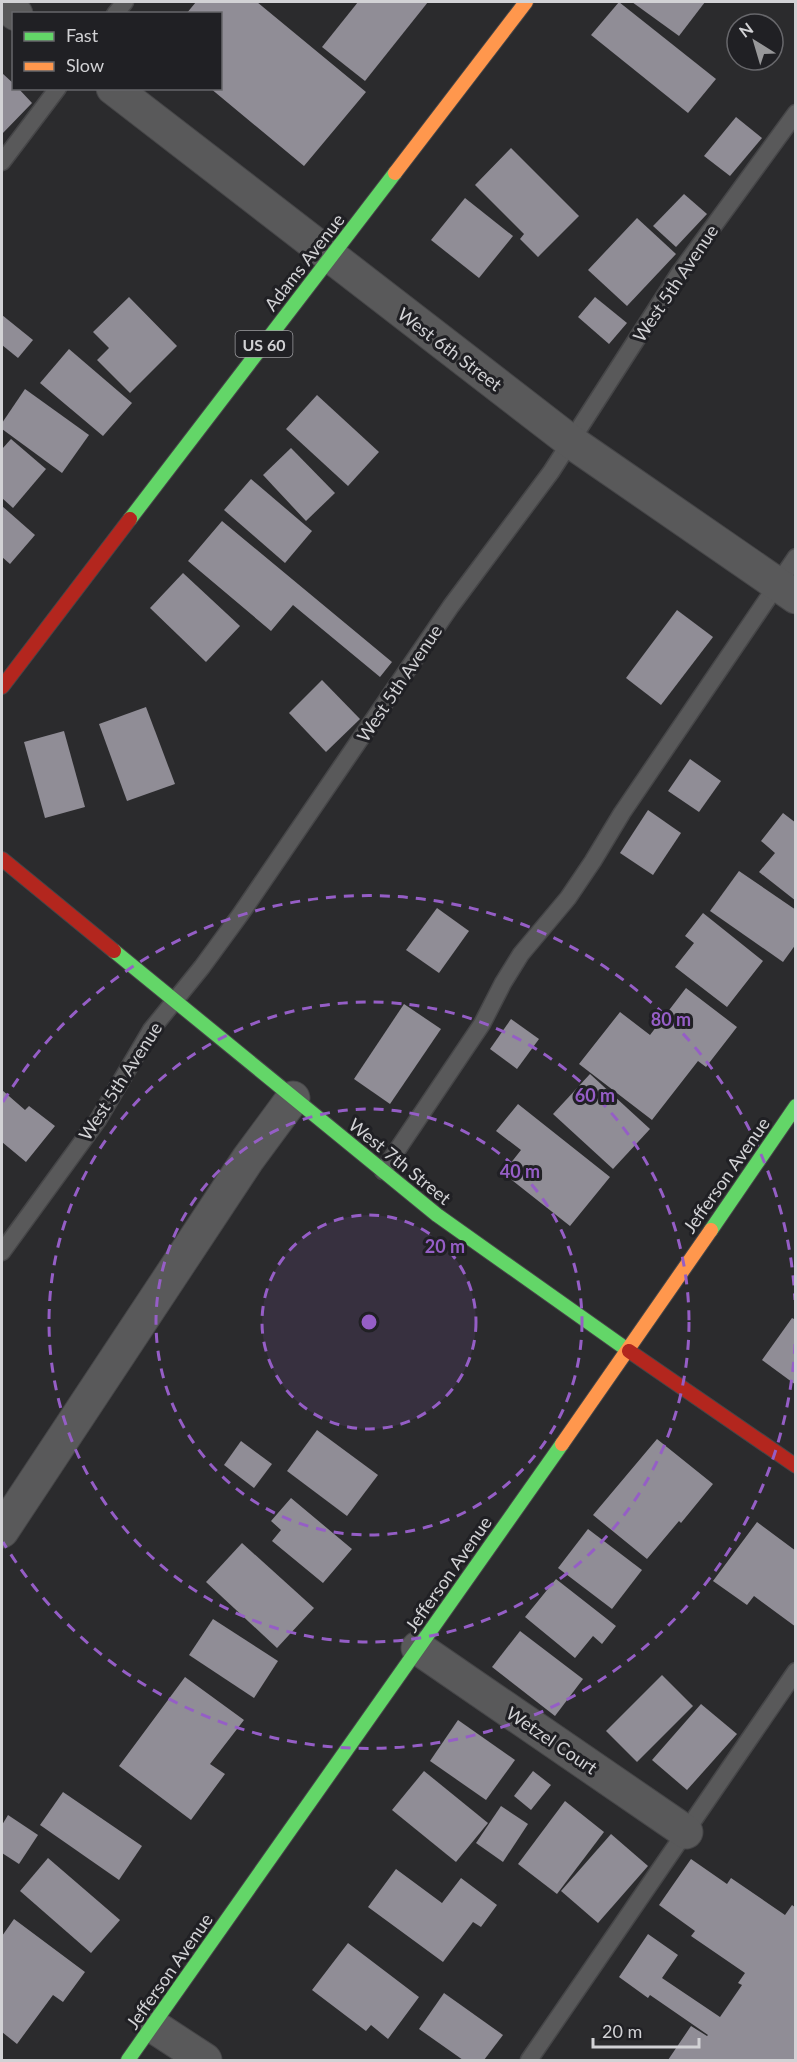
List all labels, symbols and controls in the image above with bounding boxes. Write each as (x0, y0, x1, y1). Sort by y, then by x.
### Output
legend (12, 12, 222, 90)
north arrow (725, 12, 785, 72)
text: N (735, 18, 756, 41)
text: Fast (66, 24, 99, 46)
text: Slow (66, 54, 104, 76)
street label: Adams Avenue (259, 209, 349, 315)
street label: West 5th Avenue (628, 220, 722, 346)
street label: West 6th Street (393, 303, 507, 396)
road number: US 60 (236, 331, 292, 357)
street label: West 5th Avenue (352, 620, 446, 746)
text: 80 m (651, 1008, 691, 1030)
street label: West 5th Avenue (74, 1018, 166, 1144)
text: 60 m (575, 1084, 615, 1106)
street label: West 7th Street (345, 1113, 456, 1209)
street label: Jefferson Avenue (678, 1113, 774, 1237)
text: 40 m (500, 1160, 540, 1182)
text: 20 m (425, 1235, 465, 1257)
centre of rings (359, 1312, 379, 1332)
street label: Jefferson Avenue (400, 1512, 496, 1636)
street label: Wetzel Court (502, 1702, 602, 1779)
street label: Jefferson Avenue (121, 1909, 217, 2033)
scale bar (593, 2011, 700, 2049)
text: 20 m (602, 2020, 642, 2042)

